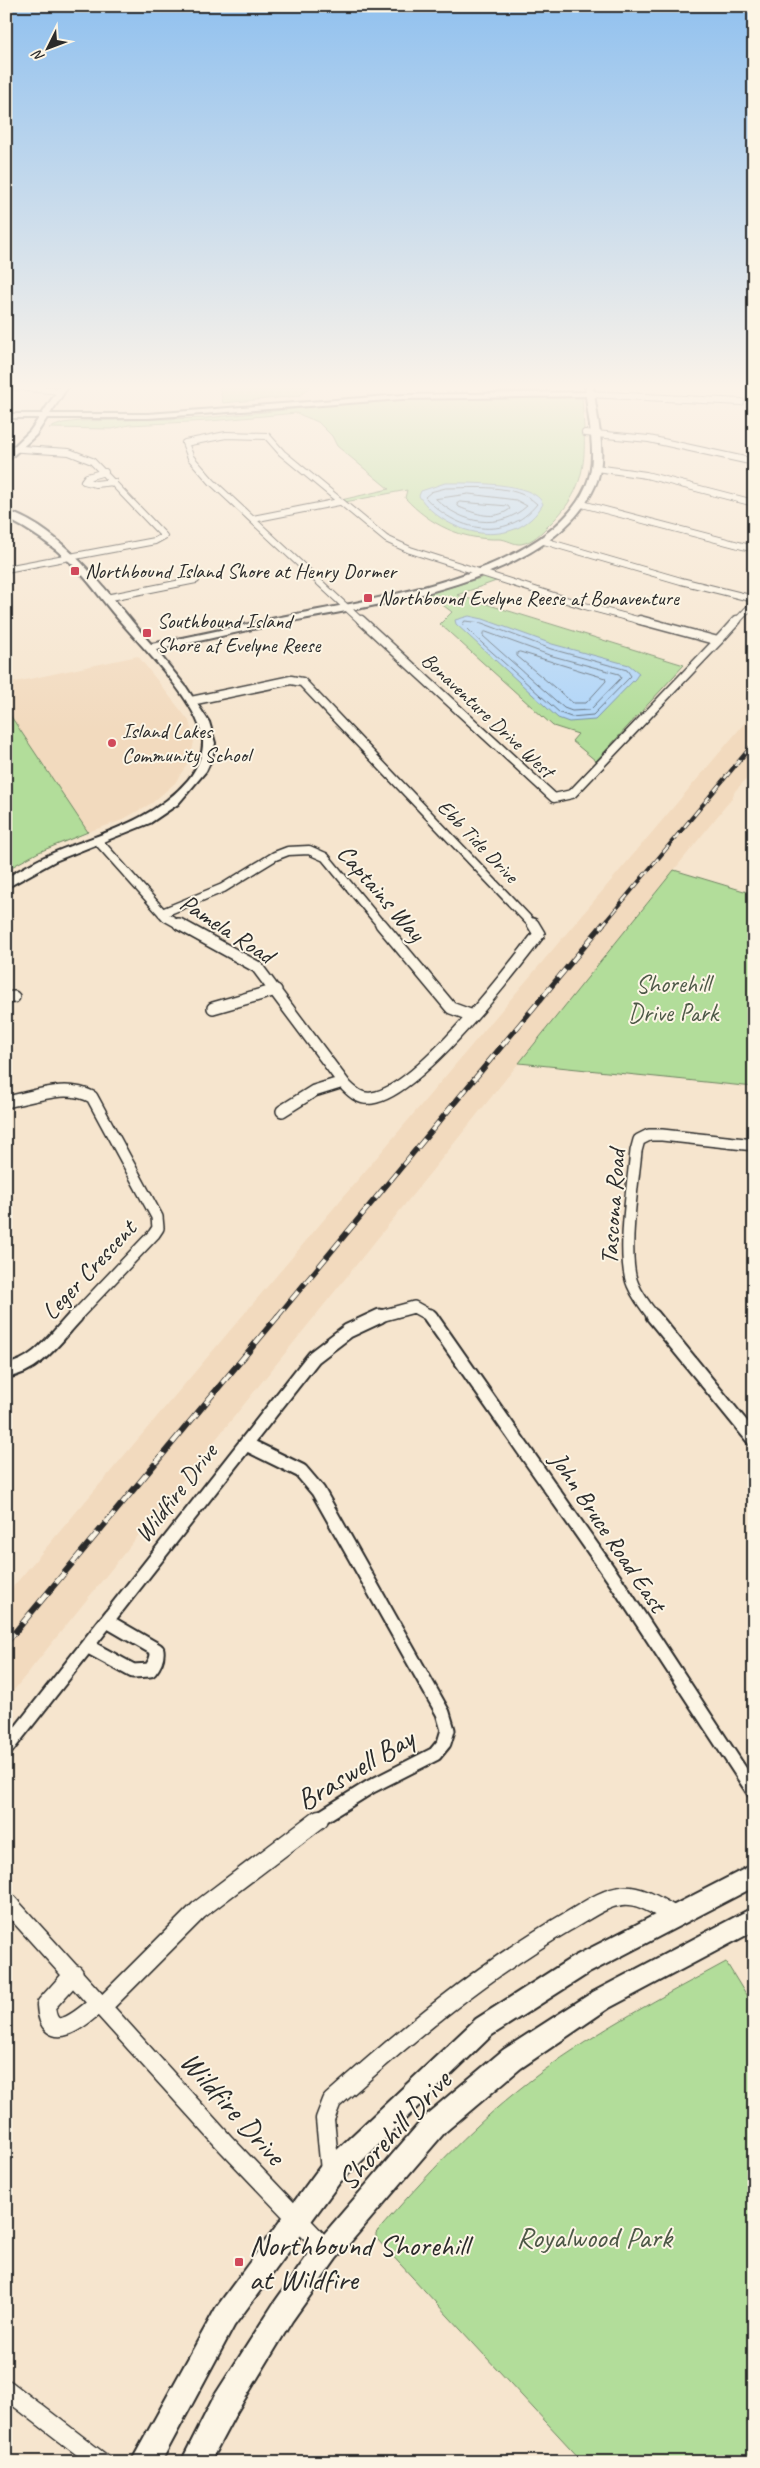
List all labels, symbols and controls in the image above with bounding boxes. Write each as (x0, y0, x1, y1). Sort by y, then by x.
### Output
north arrow (22, 22, 72, 72)
text: N (28, 46, 48, 65)
place label: Northbound Island Shore at Henry Dormer (85, 558, 398, 584)
marker: Northbound Island Shore at Henry Dormer (69, 565, 81, 577)
place label: Northbound Evelyne Reese at Bonaventure (378, 585, 680, 611)
marker: Northbound Evelyne Reese at Bonaventure (362, 592, 374, 604)
place label: Southbound Island Shore at Evelyne Reese (157, 608, 322, 658)
marker: Southbound Island Shore at Evelyne Reese (141, 627, 153, 639)
street label: Bonaventure Drive West (416, 647, 562, 785)
place label: Island Lakes Community School (122, 718, 254, 768)
marker: Island Lakes Community School (106, 737, 118, 749)
street label: Ebb Tide Drive (432, 794, 526, 890)
street label: Captains Way (330, 838, 433, 949)
street label: Pamela Road (174, 887, 283, 973)
park label: Shorehill Drive Park (628, 968, 720, 1029)
street label: Tascona Road (593, 1144, 633, 1266)
street label: Leger Crescent (35, 1211, 145, 1327)
street label: Wildfire Drive (127, 1436, 226, 1549)
street label: John Bruce Road East (542, 1445, 675, 1620)
street label: Braswell Bay (289, 1718, 423, 1819)
street label: Wildfire Drive (172, 2043, 296, 2175)
street label: Shorehill Drive (329, 2060, 461, 2198)
park label: Royalwood Park (516, 2218, 674, 2256)
place label: Northbound Shorehill at Wildfire (249, 2226, 474, 2298)
marker: Northbound Shorehill at Wildfire (233, 2256, 245, 2268)

